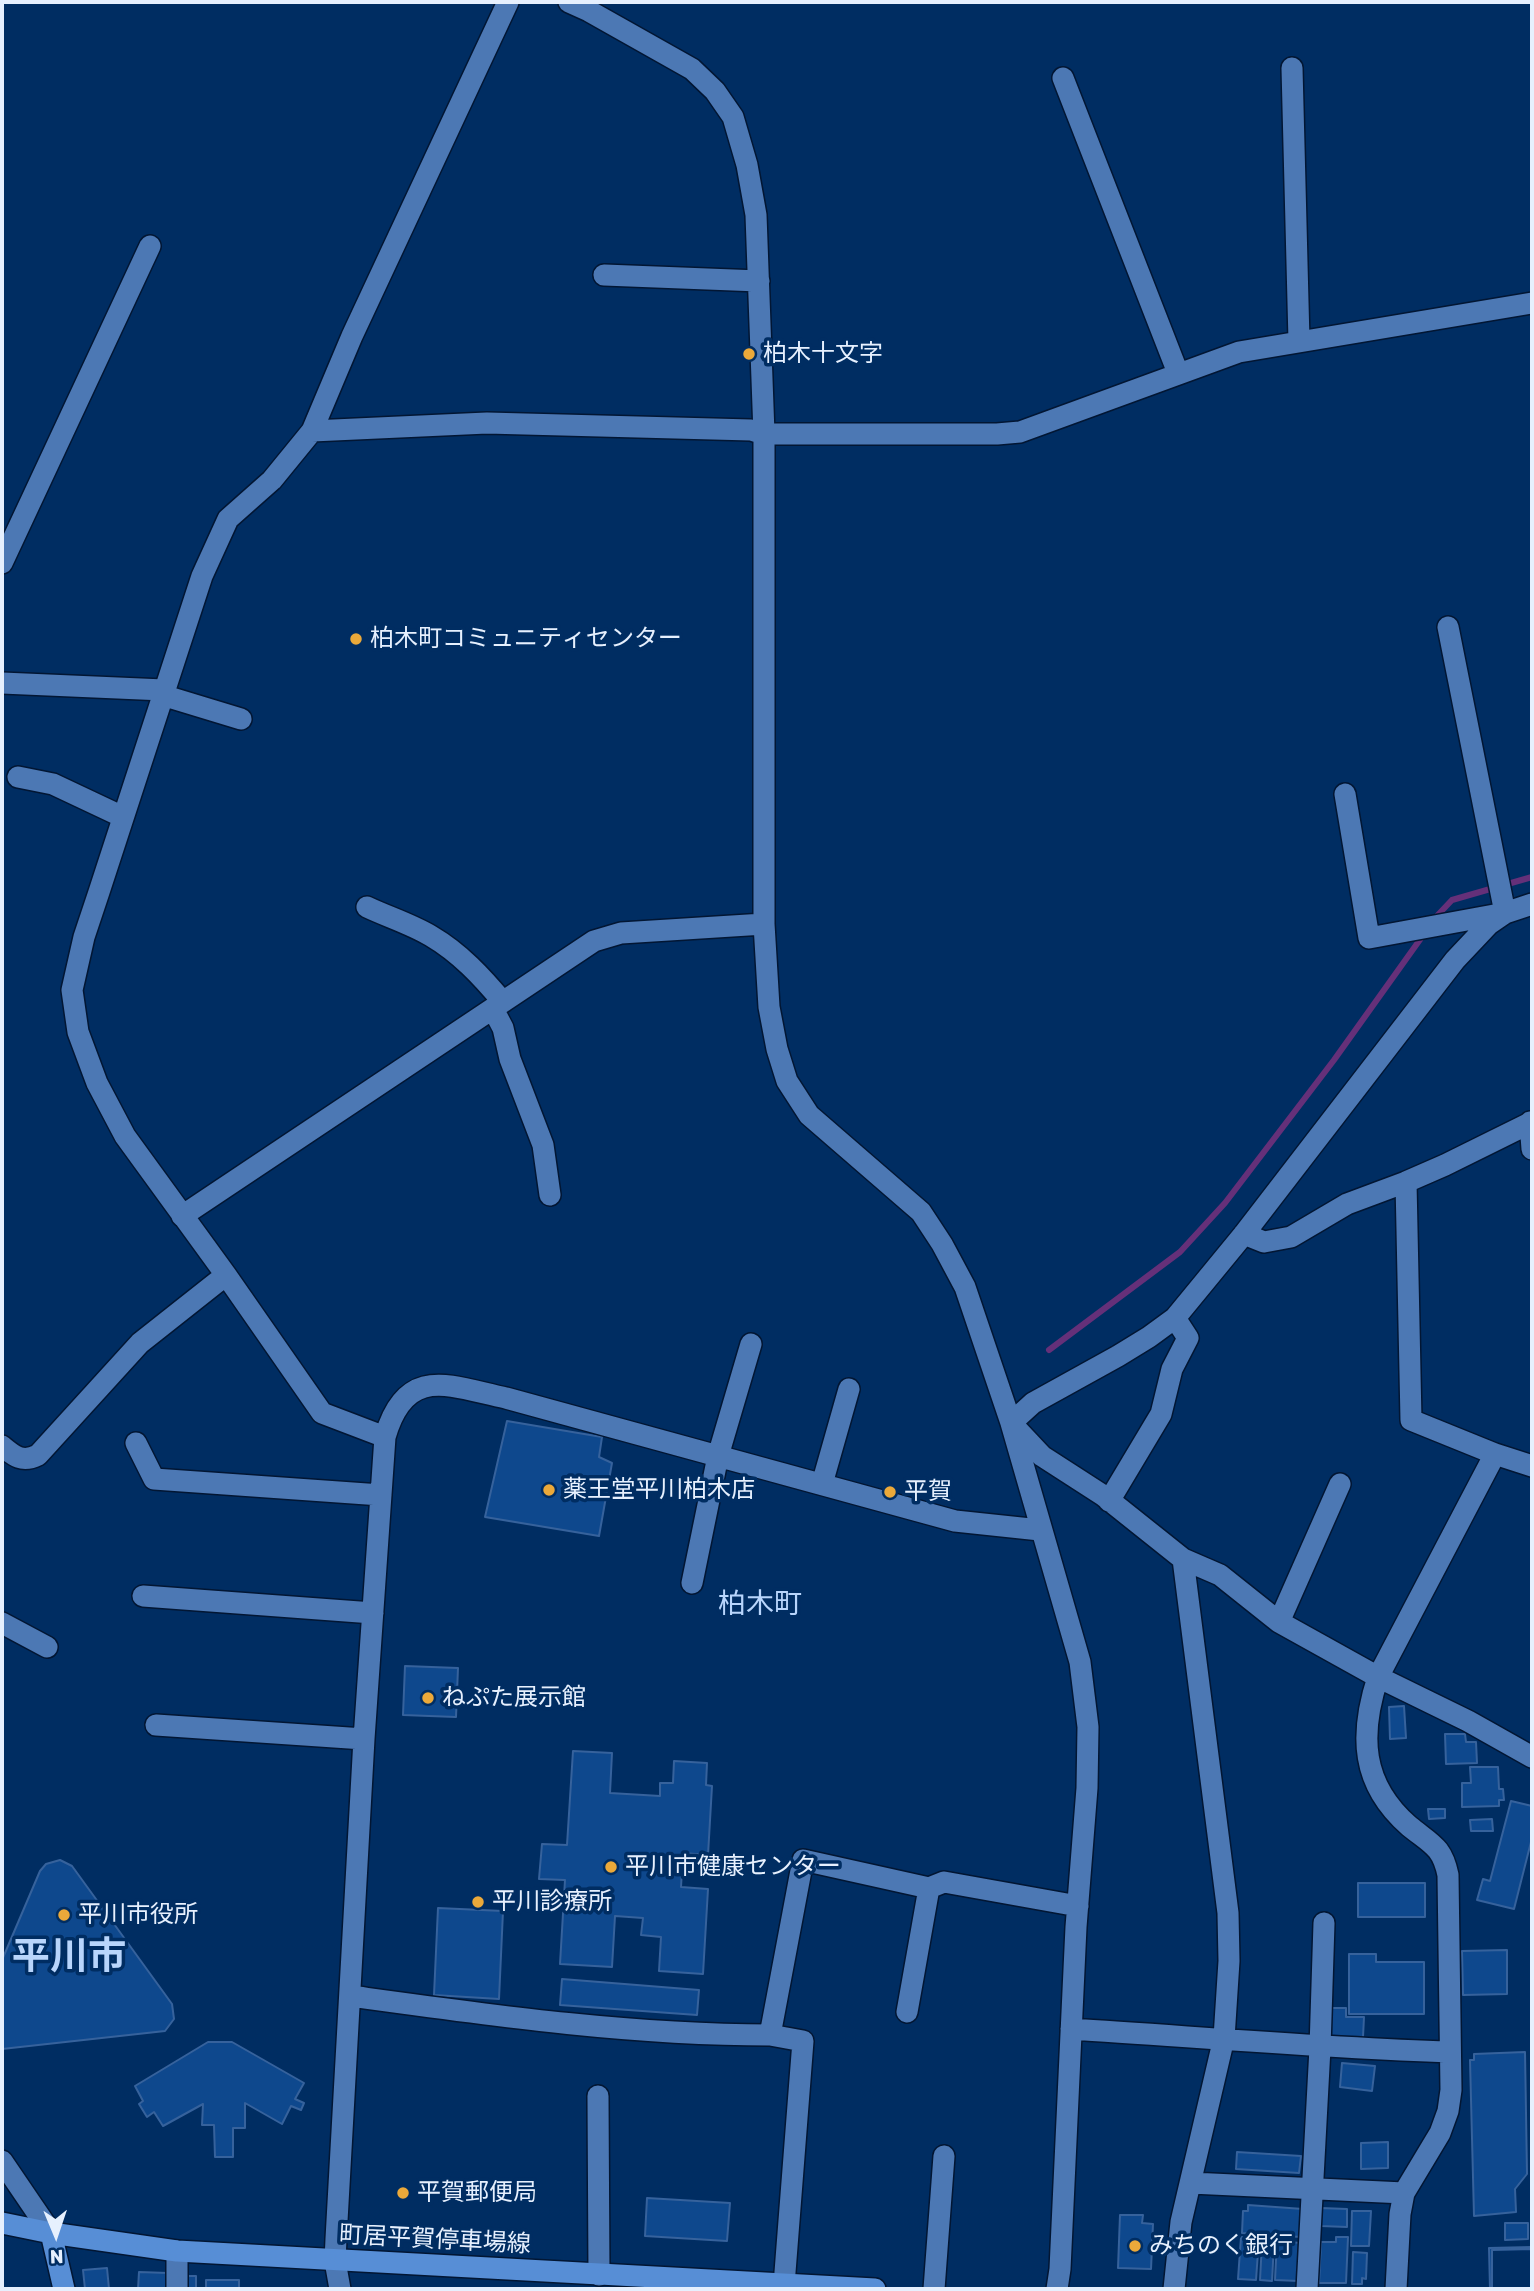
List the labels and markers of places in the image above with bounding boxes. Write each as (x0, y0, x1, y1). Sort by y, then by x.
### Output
place label: 柏木十文字 (763, 340, 883, 368)
marker: 柏木十文字 (741, 346, 757, 362)
place label: 柏木町コミュニティセンター (370, 625, 682, 653)
marker: 柏木町コミュニティセンター (348, 631, 364, 647)
place label: 薬王堂平川柏木店 (563, 1476, 755, 1504)
place label: 平賀 (904, 1478, 952, 1506)
marker: 薬王堂平川柏木店 (541, 1482, 557, 1498)
marker: 平賀 (882, 1484, 898, 1500)
place label: ねぷた展示館 (442, 1684, 586, 1712)
marker: ねぷた展示館 (420, 1690, 436, 1706)
place label: 平川市健康センター (625, 1853, 841, 1881)
marker: 平川市健康センター (603, 1859, 619, 1875)
place label: 平川診療所 (492, 1888, 612, 1916)
marker: 平川診療所 (470, 1894, 486, 1910)
place label: 平川市役所 (78, 1901, 198, 1929)
marker: 平川市役所 (56, 1907, 72, 1923)
place label: 平賀郵便局 (417, 2179, 537, 2207)
marker: 平賀郵便局 (395, 2185, 411, 2201)
place label: みちのく銀行 (1149, 2232, 1293, 2260)
marker: みちのく銀行 (1127, 2238, 1143, 2254)

